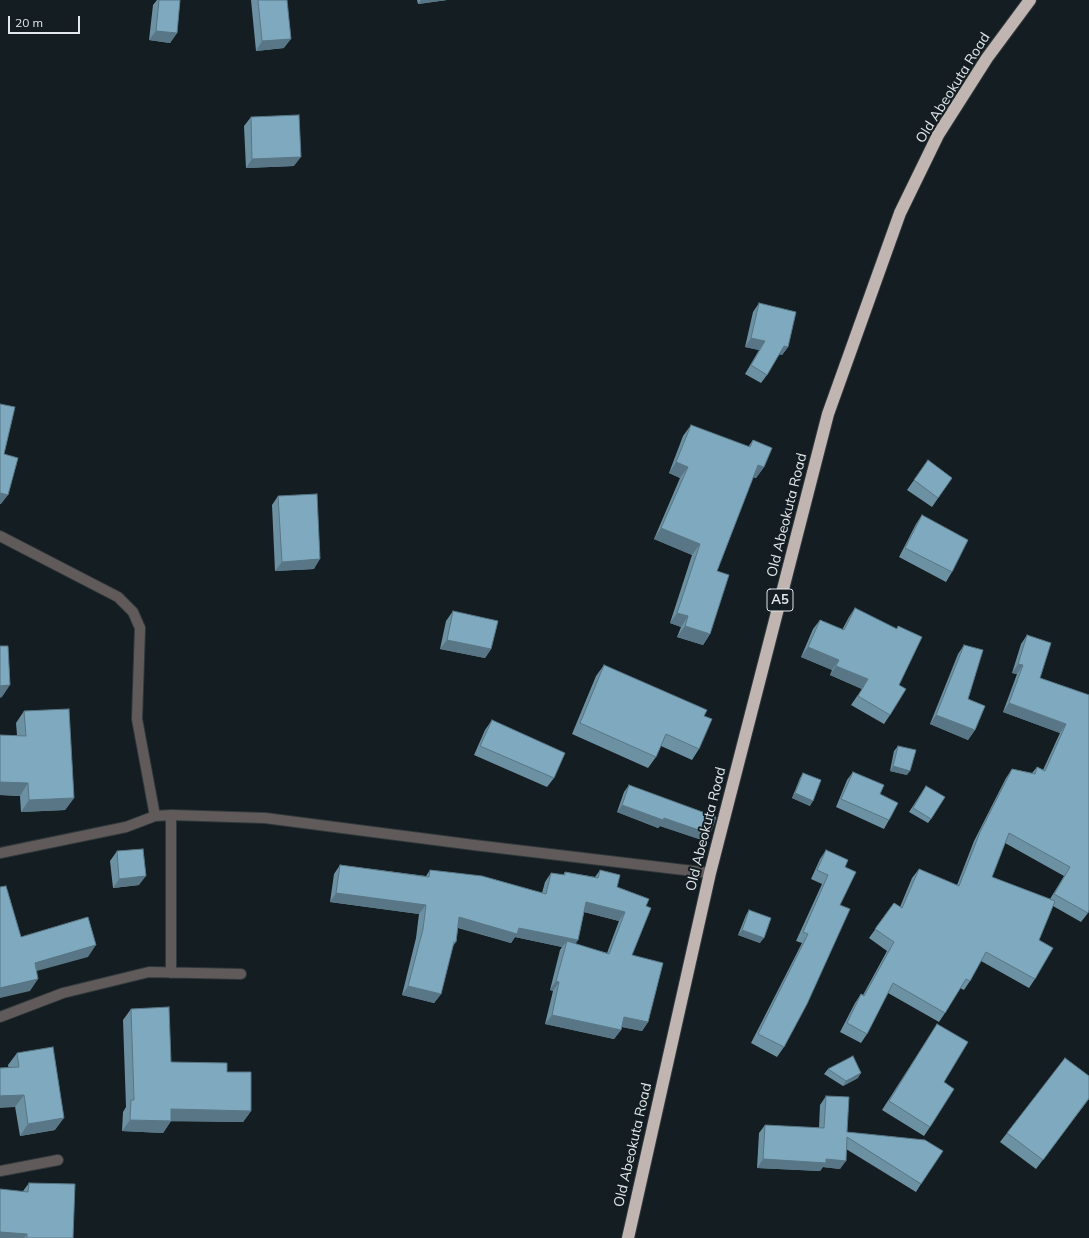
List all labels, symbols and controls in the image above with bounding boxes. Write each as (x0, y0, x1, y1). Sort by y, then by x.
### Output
scale bar (10, 8, 82, 34)
text: 20 m (15, 15, 43, 30)
street label: Old Abeokuta Road (912, 30, 994, 146)
street label: Old Abeokuta Road (763, 451, 811, 579)
road number: A5 (767, 589, 793, 611)
street label: Old Abeokuta Road (682, 765, 730, 893)
street label: Old Abeokuta Road (611, 1081, 655, 1209)

